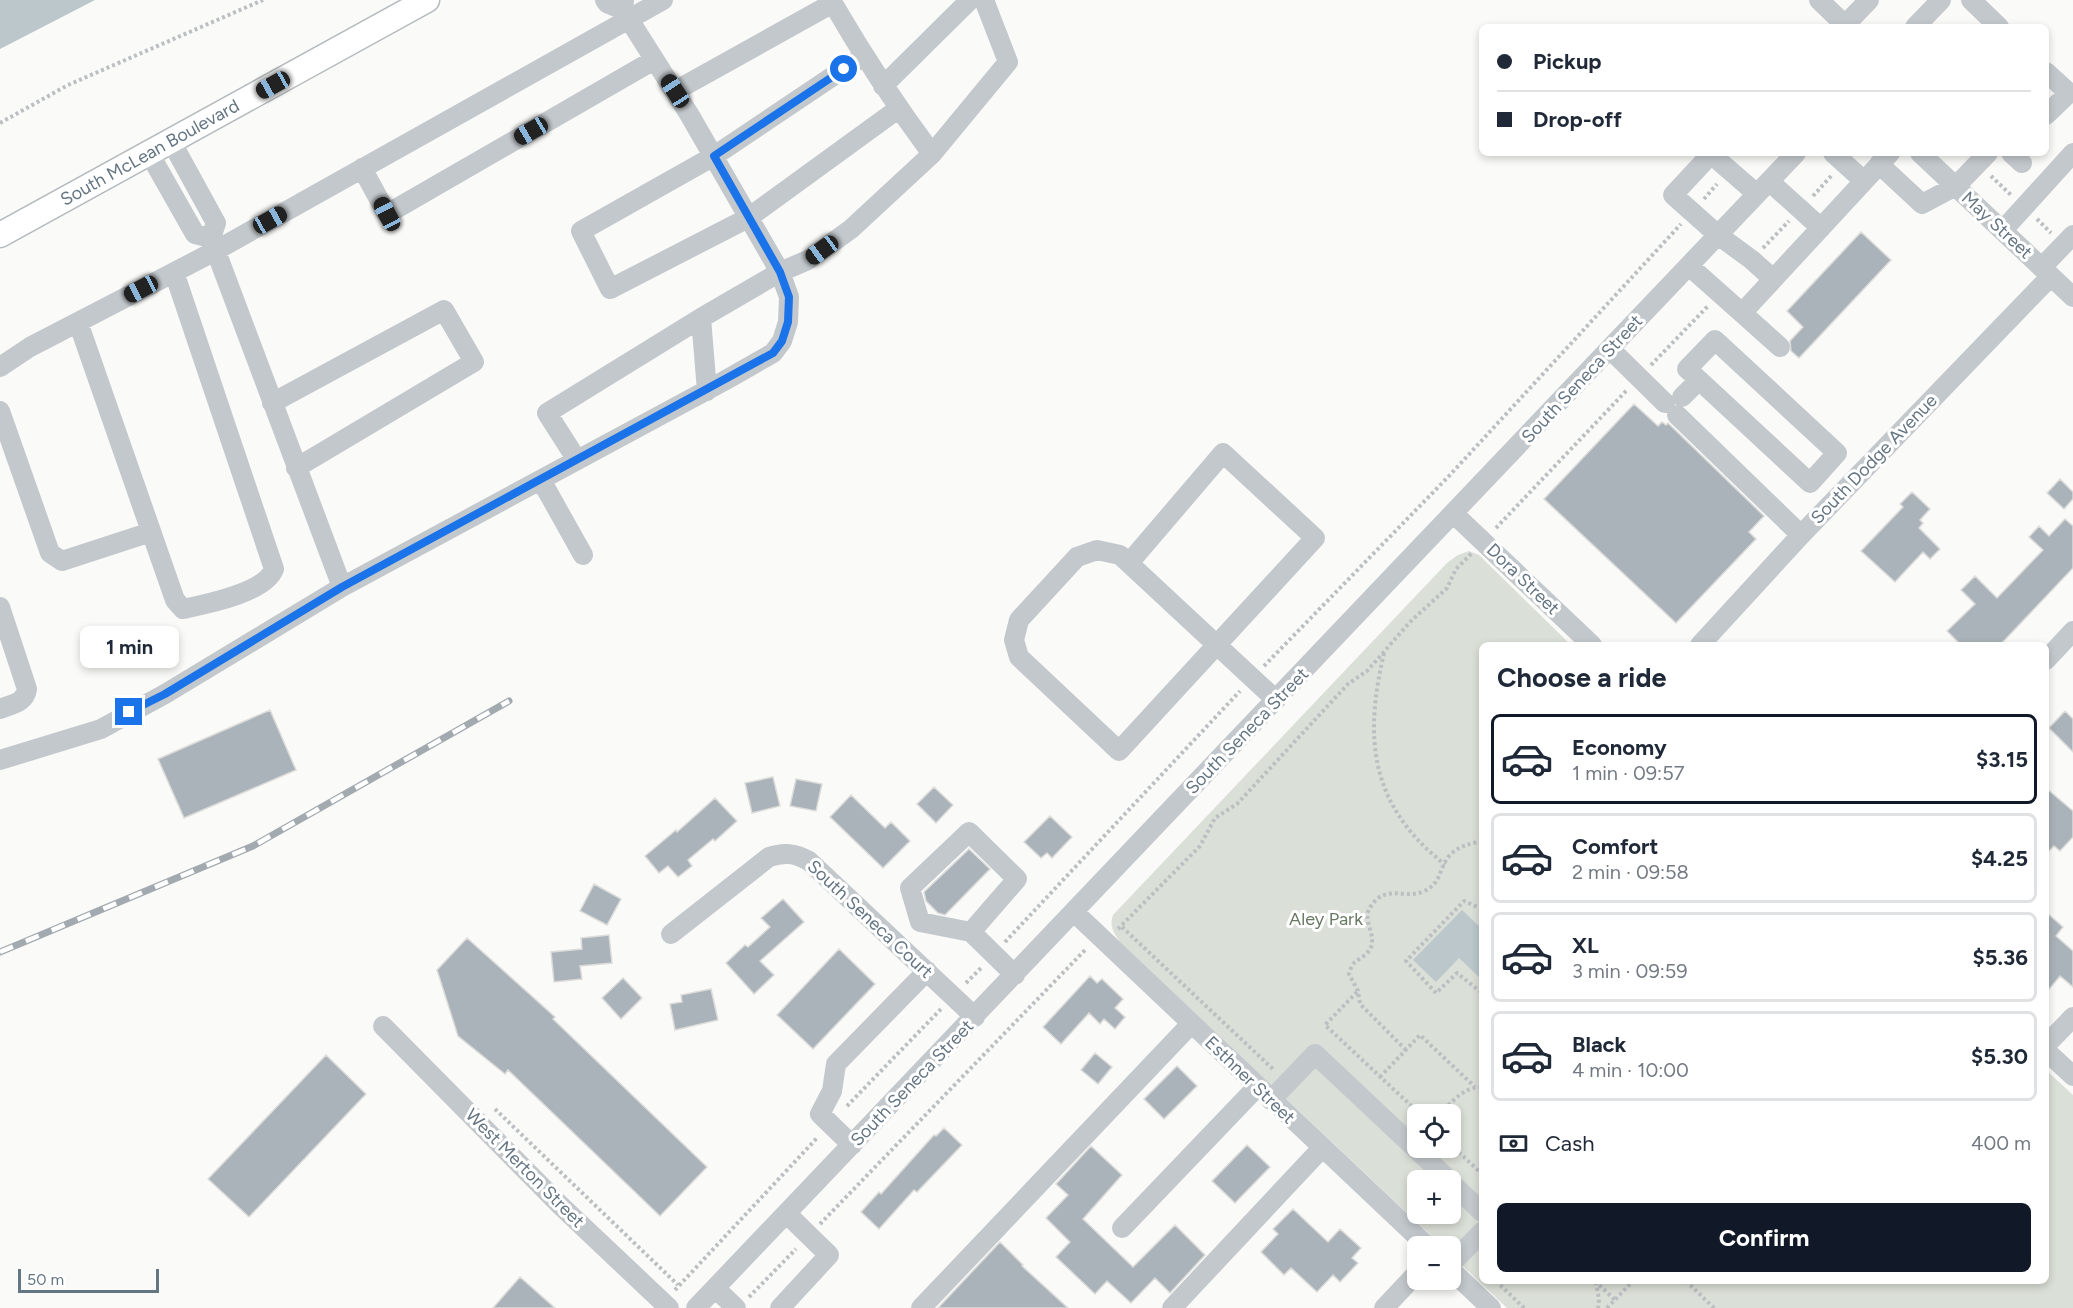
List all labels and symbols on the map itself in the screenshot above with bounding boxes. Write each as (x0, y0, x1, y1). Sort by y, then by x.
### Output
route start (830, 55, 857, 82)
car (253, 68, 293, 102)
car (658, 71, 692, 111)
street label: South McLean Boulevard (57, 95, 243, 211)
car (511, 114, 551, 148)
street label: May Street (1957, 187, 2037, 263)
car (371, 194, 403, 234)
car (250, 203, 290, 237)
car (802, 232, 842, 268)
car (121, 273, 161, 305)
street label: South Seneca Street (1517, 310, 1647, 448)
street label: South Dodge Avenue (1806, 389, 1942, 528)
street label: Dora Street (1482, 539, 1564, 619)
callout: 1 min (80, 625, 178, 667)
street label: South Seneca Street (1181, 663, 1313, 799)
route end (115, 698, 142, 725)
street label: South Seneca Court (803, 855, 937, 983)
park label: Aley Park (1289, 908, 1363, 930)
street label: South Seneca Street (846, 1015, 978, 1151)
street label: Esthner Street (1200, 1032, 1300, 1129)
street label: West Merton Street (461, 1104, 589, 1232)
scale bar (18, 1266, 159, 1294)

